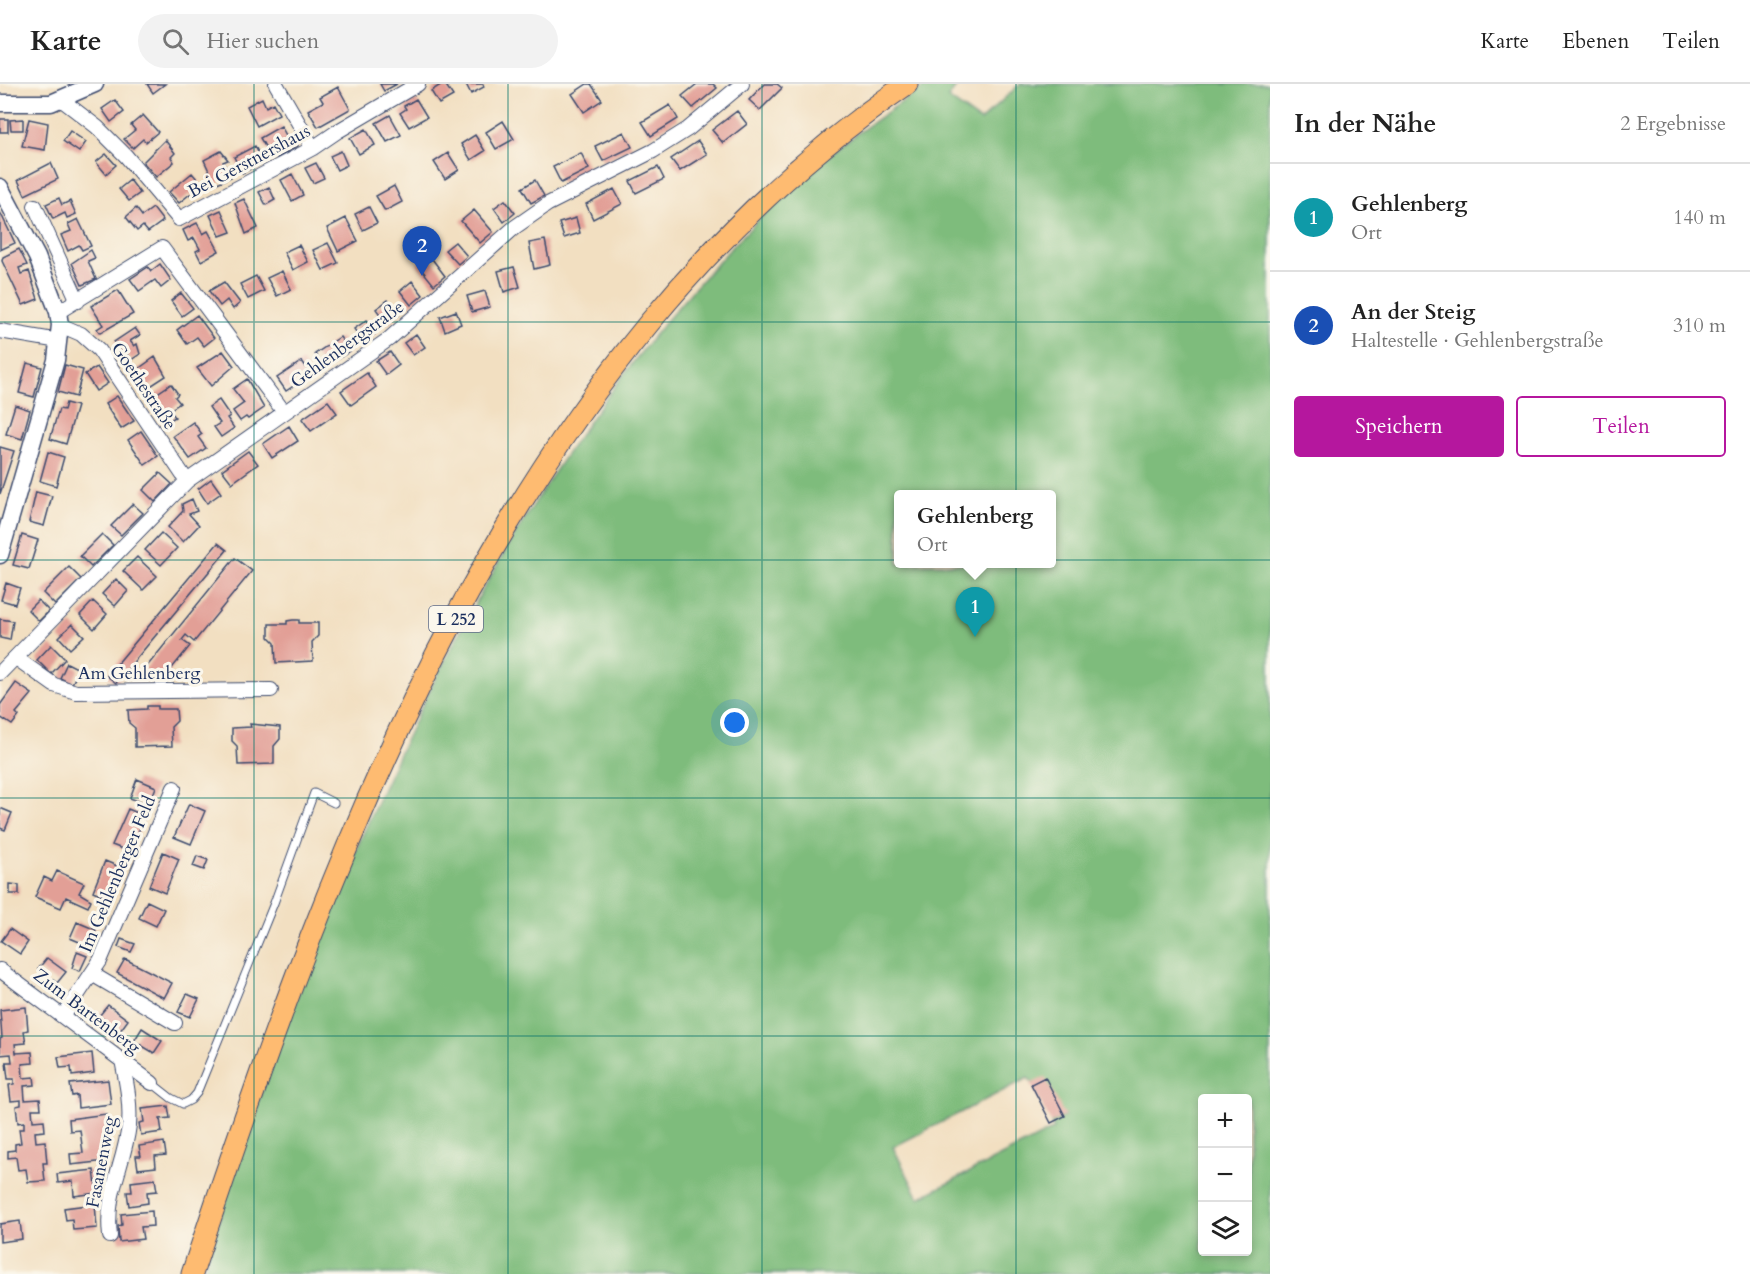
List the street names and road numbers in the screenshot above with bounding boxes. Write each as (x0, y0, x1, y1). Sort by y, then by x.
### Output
street label: Bei Gerstnershaus (184, 119, 315, 204)
street label: Gehlenbergstraße (285, 295, 409, 394)
street label: Goethestraße (105, 337, 182, 435)
road number: L 252 (429, 606, 483, 632)
street label: Am Gehlenberg (78, 661, 201, 686)
street label: Im Gehlenberger Feld (73, 792, 162, 956)
street label: Zum Bartenberg (28, 963, 146, 1060)
street label: Fasanenweg (80, 1113, 123, 1210)

